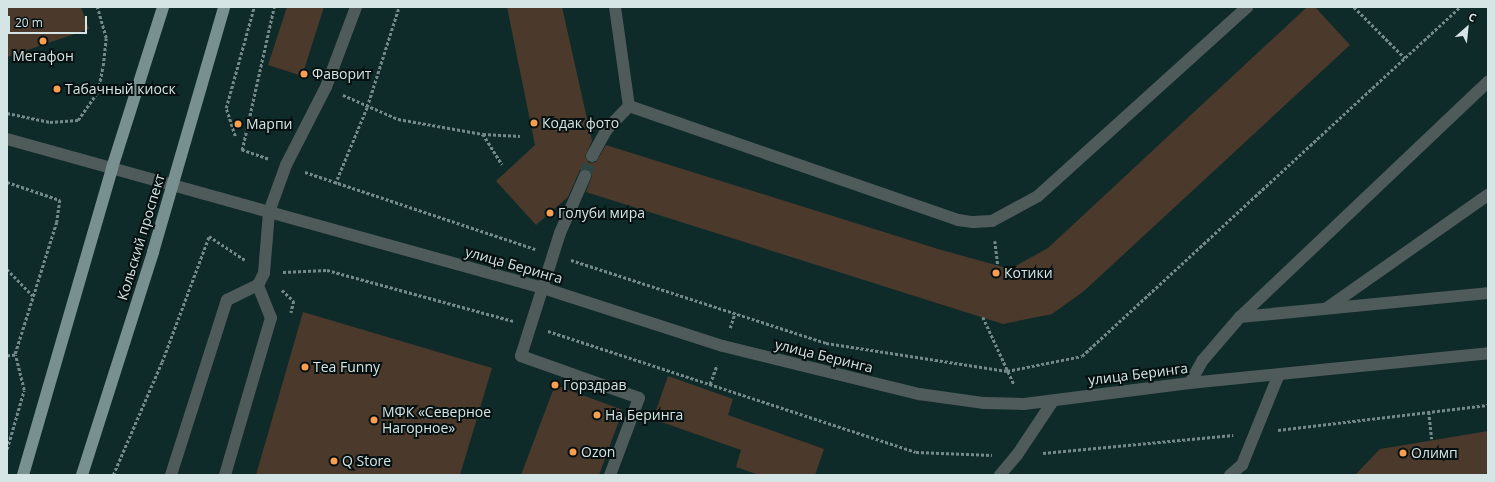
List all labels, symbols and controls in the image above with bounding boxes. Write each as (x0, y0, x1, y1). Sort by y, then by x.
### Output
scale bar (10, 8, 89, 34)
north arrow (1447, 8, 1487, 48)
text: С (1466, 9, 1479, 25)
text: 20 m (15, 14, 43, 31)
marker: Мегафон (38, 36, 48, 46)
place label: Мегафон (12, 48, 74, 64)
place label: Фаворит (312, 66, 371, 82)
marker: Фаворит (299, 69, 309, 79)
place label: Табачный киоск (65, 81, 176, 97)
marker: Табачный киоск (52, 84, 62, 94)
place label: Кодак фото (542, 115, 619, 131)
place label: Марпи (246, 116, 293, 132)
marker: Кодак фото (529, 118, 539, 128)
marker: Марпи (233, 119, 243, 129)
street label: Кольский проспект (114, 172, 168, 302)
place label: Голуби мира (558, 205, 645, 221)
marker: Голуби мира (545, 208, 555, 218)
street label: улица Беринга (463, 243, 565, 287)
place label: Котики (1004, 265, 1053, 281)
marker: Котики (991, 268, 1001, 278)
street label: улица Беринга (773, 336, 875, 376)
place label: Tea Funny (313, 359, 380, 375)
street label: улица Беринга (1087, 360, 1189, 388)
marker: Tea Funny (300, 362, 310, 372)
place label: Горздрав (563, 377, 626, 393)
marker: Горздрав (550, 380, 560, 390)
place label: МФК «Северное Нагорное» (382, 404, 491, 436)
place label: На Беринга (605, 407, 683, 423)
marker: На Беринга (592, 410, 602, 420)
marker: МФК «Северное Нагорное» (369, 415, 379, 425)
place label: Ozon (581, 444, 615, 460)
place label: Олимп (1411, 445, 1458, 461)
marker: Ozon (568, 447, 578, 457)
marker: Олимп (1398, 448, 1408, 458)
place label: Q Store (342, 453, 391, 469)
marker: Q Store (329, 456, 339, 466)

